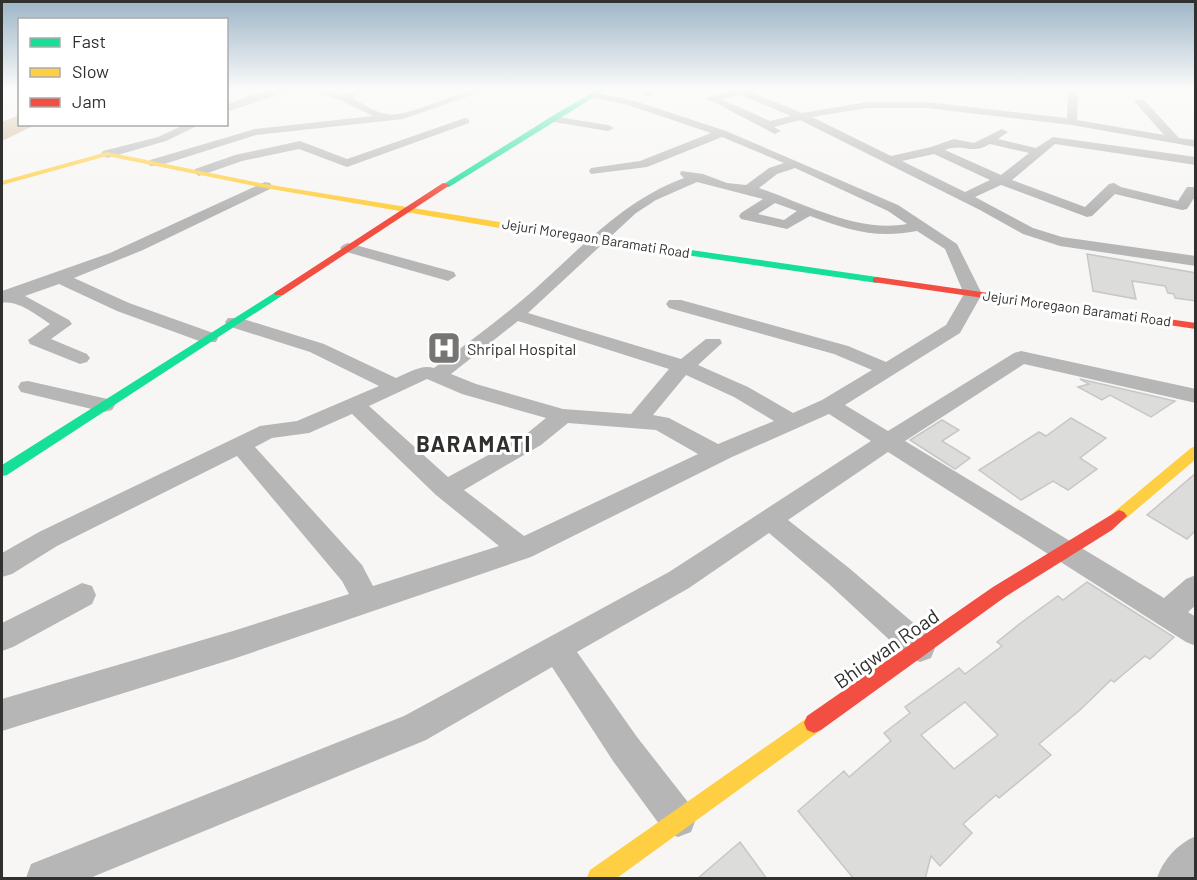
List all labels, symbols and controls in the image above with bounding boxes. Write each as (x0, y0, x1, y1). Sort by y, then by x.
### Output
legend (18, 18, 228, 126)
text: Fast (72, 30, 106, 52)
text: Slow (72, 60, 109, 82)
text: Jam (72, 90, 106, 112)
street label: Jejuri Moregaon Baramati Road (501, 215, 691, 261)
street label: Jejuri Moregaon Baramati Road (982, 286, 1172, 330)
hospital icon: Shripal Hospital (426, 330, 462, 366)
place label: Shripal Hospital (467, 339, 576, 358)
district label: BARAMATI (416, 430, 532, 456)
street label: Bhigwan Road (829, 603, 943, 693)

